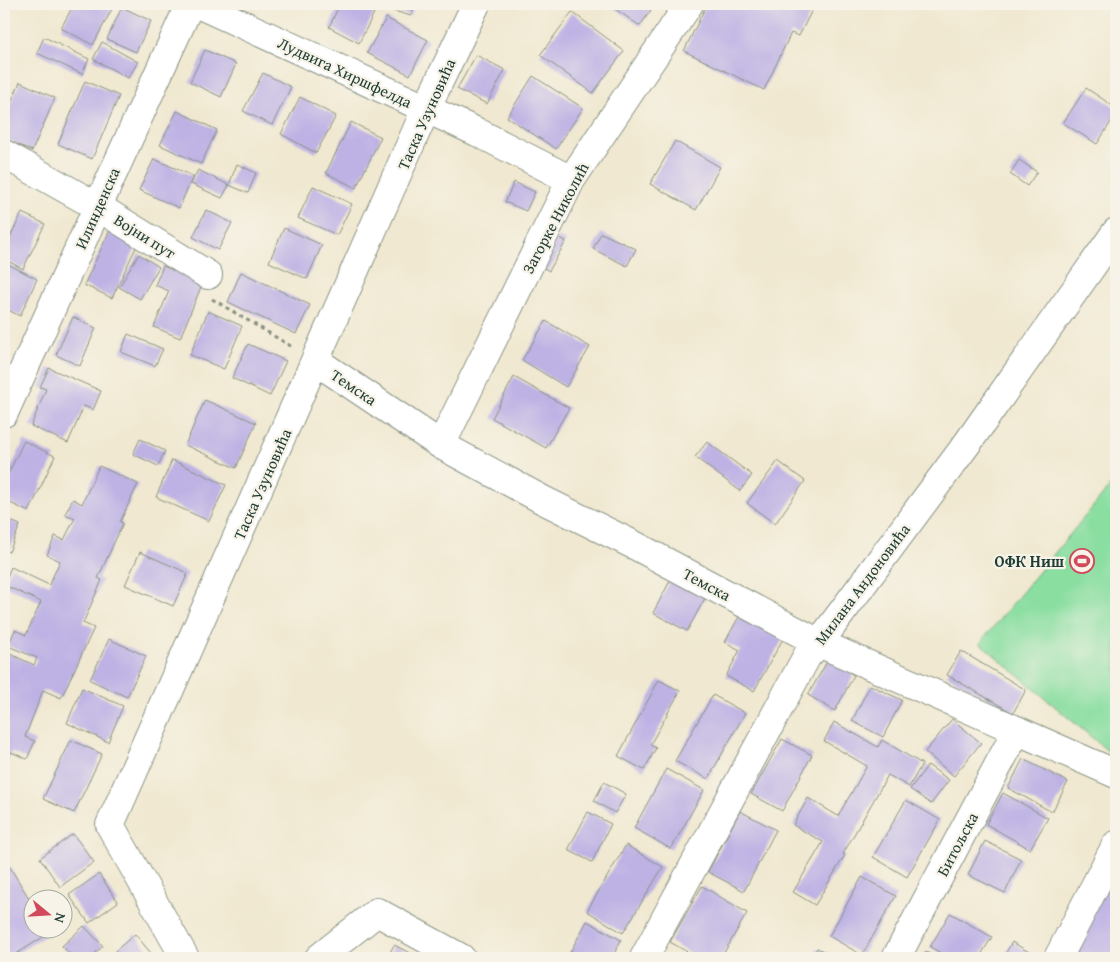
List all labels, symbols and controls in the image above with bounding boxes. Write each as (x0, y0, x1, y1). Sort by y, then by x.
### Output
street label: Лудвига Хиршфелда (274, 30, 416, 114)
street label: Таска Узуновића (391, 54, 461, 173)
street label: Загорке Николић (516, 158, 594, 278)
street label: Илинденска (68, 163, 126, 253)
street label: Војни пут (109, 208, 181, 265)
street label: Темска (326, 363, 382, 411)
street label: Таска Узуновића (227, 424, 297, 543)
street label: Милана Андоновића (808, 518, 916, 650)
sports icon: ОФК Ниш (1069, 548, 1095, 574)
place label: ОФК Ниш (995, 549, 1064, 573)
street label: Темска (679, 561, 735, 607)
street label: Битољска (930, 807, 984, 880)
north arrow (22, 890, 72, 940)
text: N (49, 910, 71, 926)

